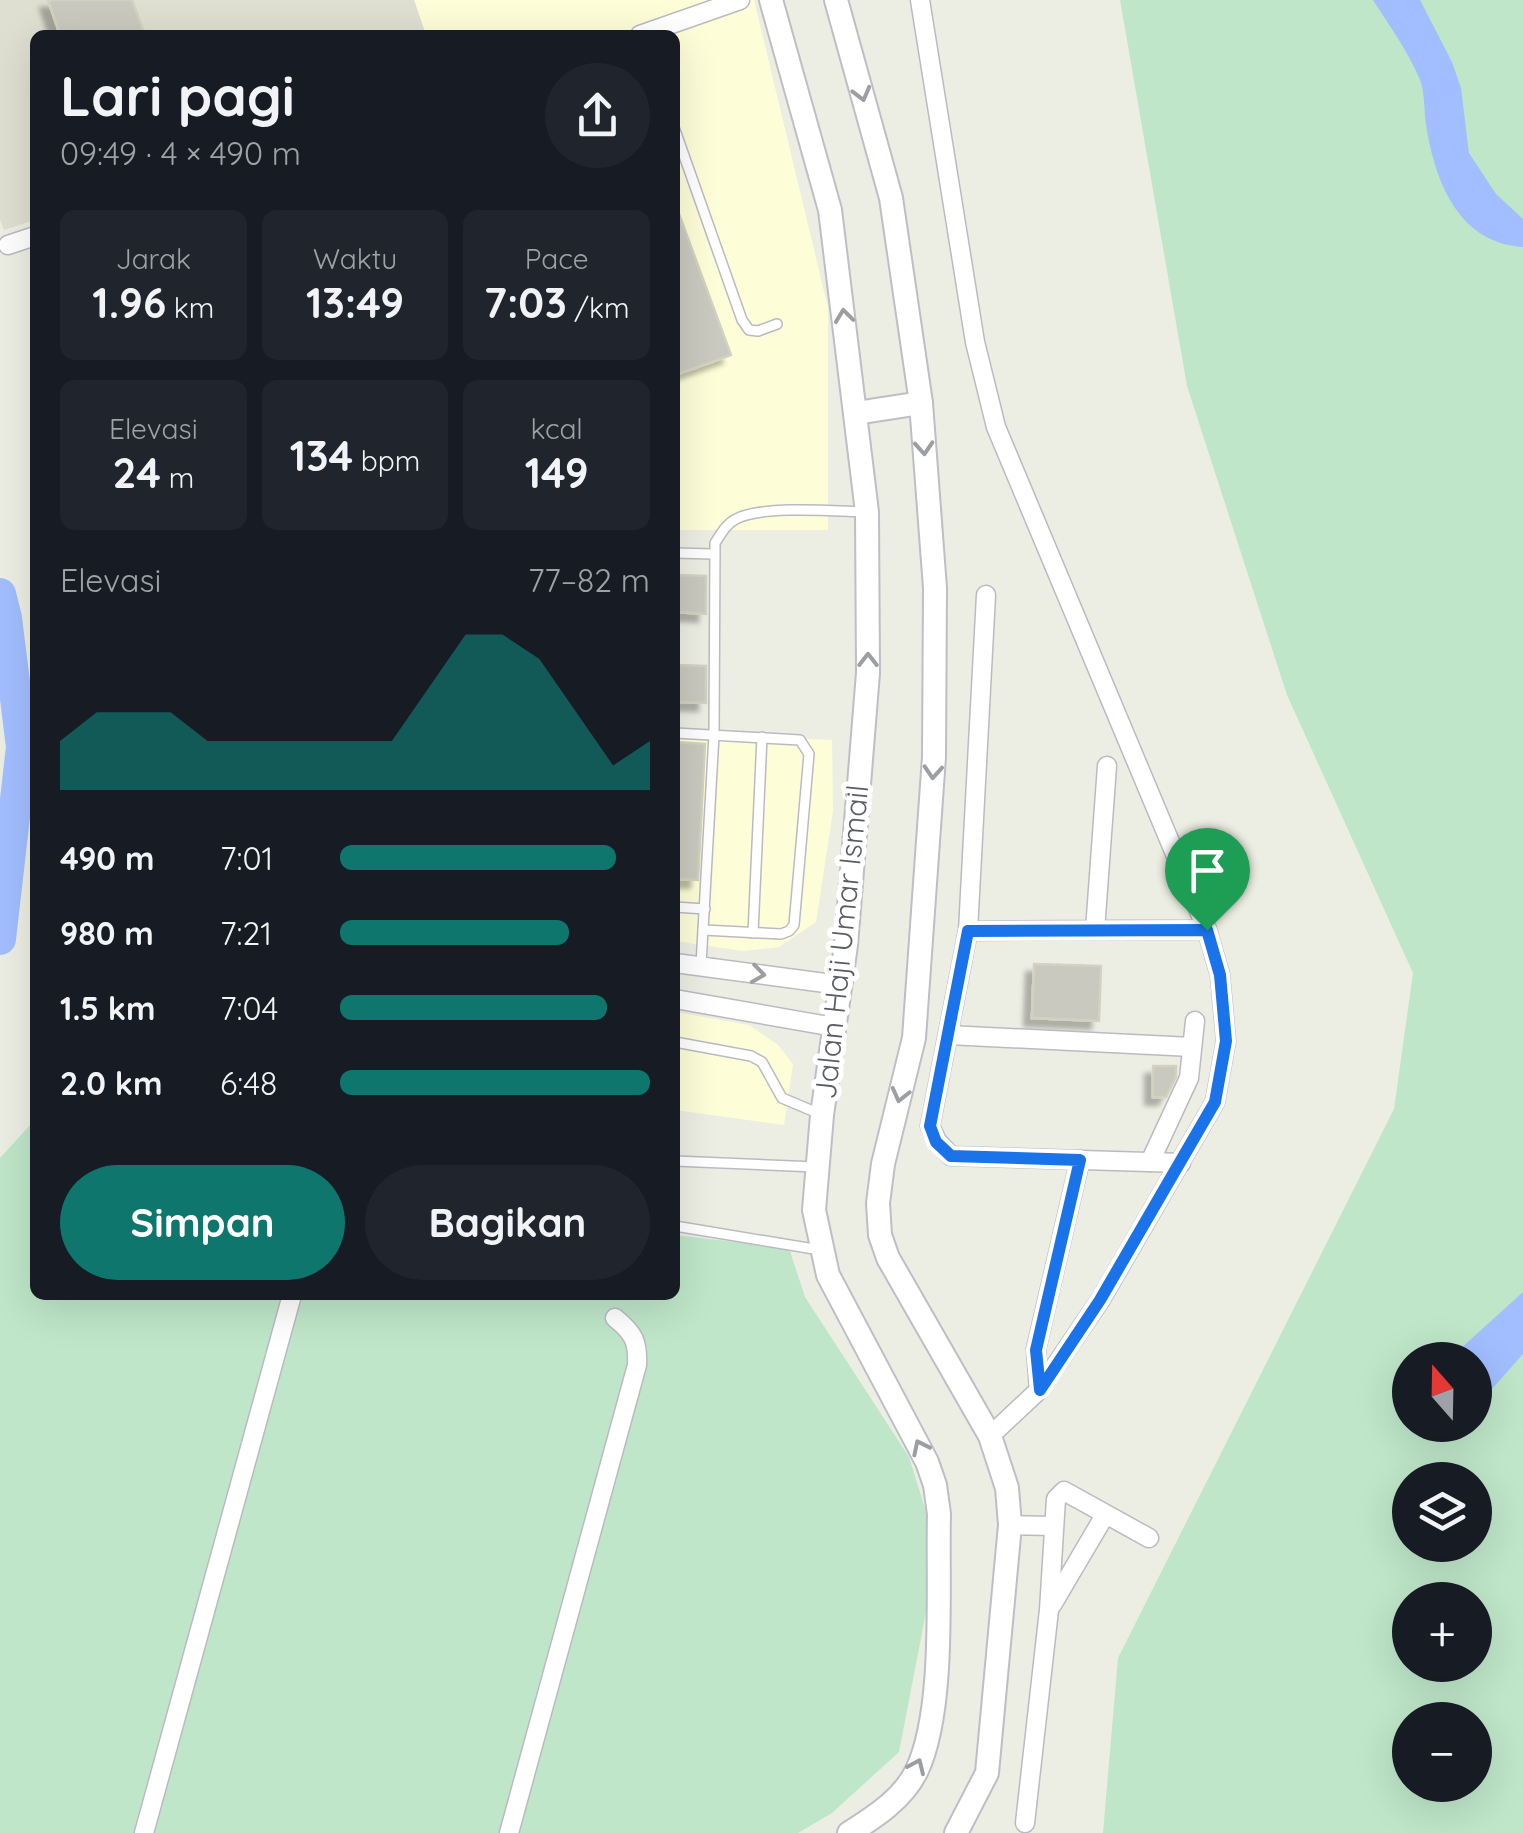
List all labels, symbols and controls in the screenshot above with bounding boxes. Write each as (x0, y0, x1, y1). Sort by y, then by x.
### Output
text: Lari pagi (60, 61, 295, 130)
button: share (545, 63, 650, 168)
one-way arrow (851, 85, 872, 102)
text: 09:49 · 4 × 490 m (60, 133, 301, 173)
text: Jarak (116, 241, 191, 276)
text: Waktu (313, 241, 397, 276)
text: Pace (525, 241, 589, 276)
text: 1.96 (92, 276, 166, 329)
text: 13:49 (306, 276, 404, 329)
text: 7:03 (484, 276, 567, 329)
text: km (166, 290, 214, 325)
text: /km (567, 290, 629, 325)
one-way arrow (834, 308, 855, 324)
text: Elevasi (109, 411, 198, 446)
text: kcal (531, 411, 583, 446)
text: 134 (290, 429, 353, 482)
one-way arrow (913, 440, 935, 456)
text: bpm (353, 443, 420, 478)
text: 24 (112, 446, 161, 499)
text: 149 (525, 446, 589, 499)
text: m (161, 460, 194, 495)
text: Elevasi (60, 560, 161, 600)
text: 77–82 m (528, 560, 650, 600)
one-way arrow (857, 651, 879, 666)
one-way arrow (922, 765, 944, 781)
street label: Jalan Haji Umar Ismail (806, 783, 876, 1101)
pin (1165, 828, 1250, 931)
text: 490 m (60, 838, 154, 878)
text: 7:01 (220, 838, 273, 878)
icon: arrive (1180, 843, 1235, 898)
text: 980 m (60, 913, 154, 953)
text: 7:21 (220, 913, 272, 953)
one-way arrow (749, 962, 766, 983)
text: 1.5 km (60, 988, 156, 1028)
text: 7:04 (220, 988, 278, 1028)
text: 2.0 km (60, 1063, 163, 1103)
text: 6:48 (220, 1063, 277, 1103)
one-way arrow (891, 1086, 912, 1103)
button: Simpan (60, 1165, 345, 1280)
button: Bagikan (365, 1165, 650, 1280)
north arrow (1392, 1342, 1492, 1442)
map controls (1392, 1342, 1492, 1802)
one-way arrow (912, 1439, 932, 1457)
button: layers (1392, 1462, 1492, 1562)
button: + (1392, 1582, 1492, 1682)
button: − (1392, 1702, 1492, 1802)
one-way arrow (905, 1758, 925, 1776)

